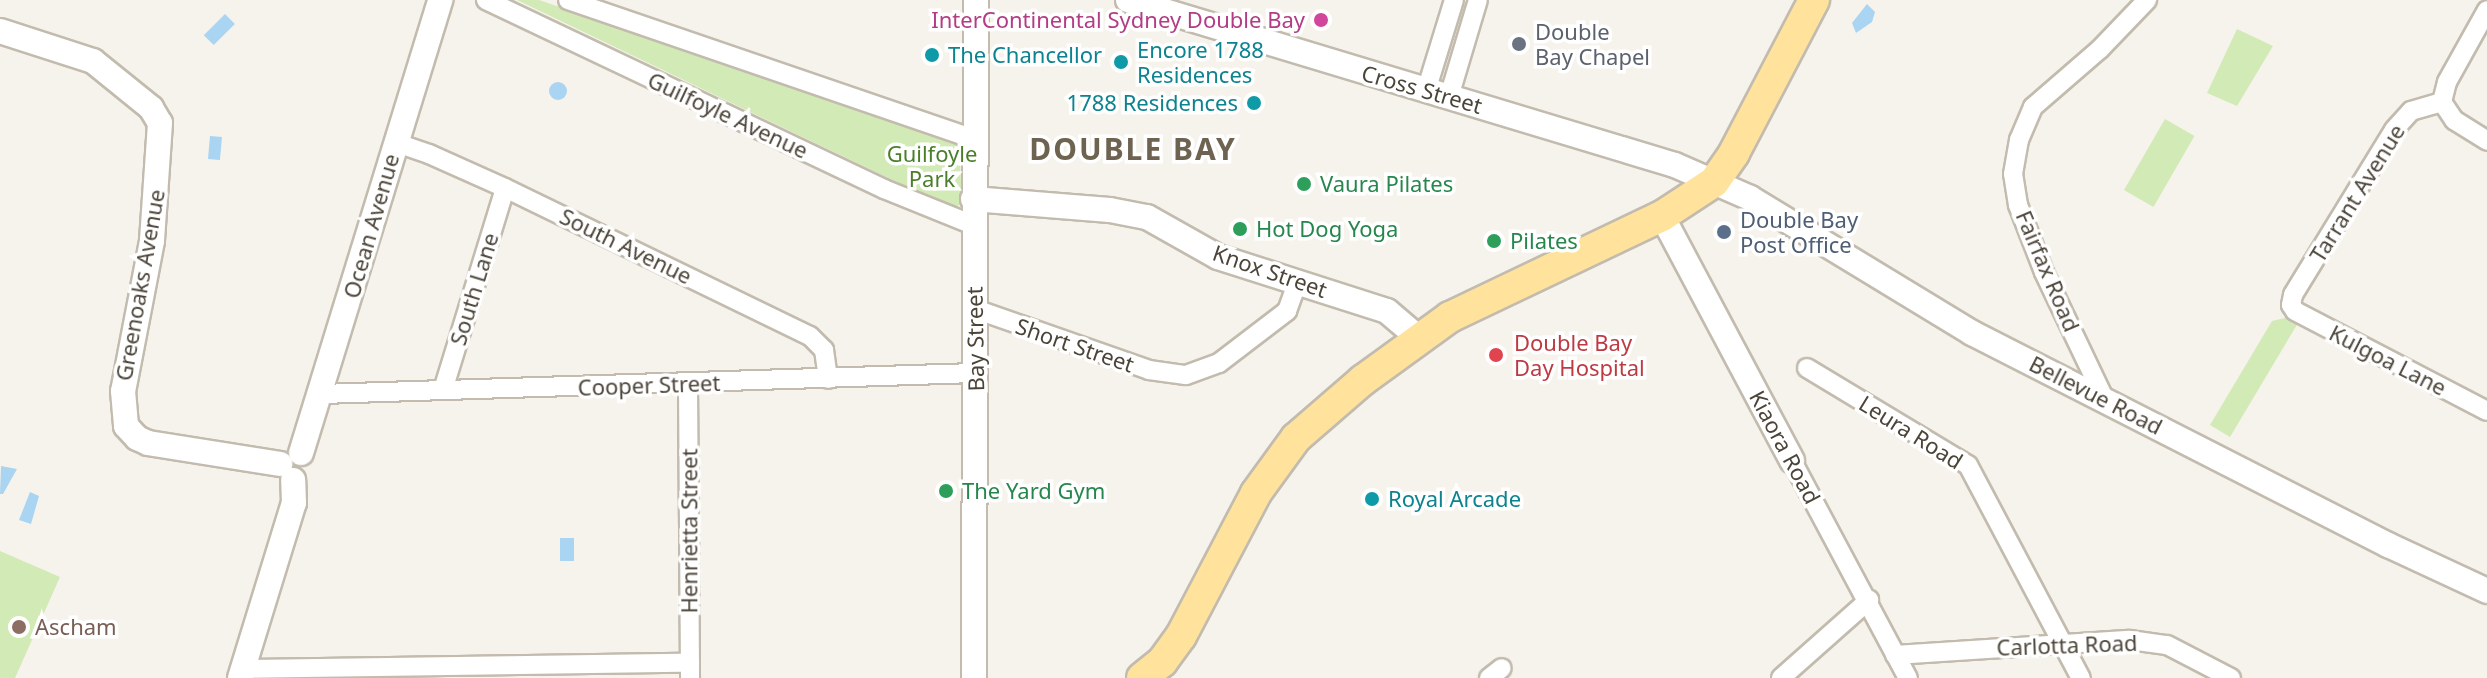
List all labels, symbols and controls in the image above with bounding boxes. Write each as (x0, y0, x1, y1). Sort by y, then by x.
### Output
place label: InterContinental Sydney Double Bay (931, 7, 1305, 33)
marker: InterContinental Sydney Double Bay (1312, 11, 1330, 29)
place label: Double Bay Chapel (1535, 18, 1650, 70)
marker: Double Bay Chapel (1510, 35, 1528, 53)
place label: Encore 1788 Residences (1137, 36, 1264, 88)
place label: The Chancellor (948, 42, 1102, 68)
marker: The Chancellor (923, 46, 941, 64)
marker: Encore 1788 Residences (1112, 53, 1130, 71)
street label: Cross Street (1359, 59, 1485, 119)
street label: Guilfoyle Avenue (644, 66, 812, 164)
place label: 1788 Residences (1067, 90, 1238, 116)
marker: 1788 Residences (1245, 94, 1263, 112)
street label: Tarrant Avenue (2304, 119, 2410, 267)
district label: DOUBLE BAY (1029, 131, 1237, 167)
park label: Guilfoyle Park (887, 140, 977, 192)
street label: Ocean Avenue (338, 151, 404, 301)
place label: Vaura Pilates (1320, 171, 1453, 197)
marker: Vaura Pilates (1295, 175, 1313, 193)
street label: Greenoaks Avenue (110, 187, 170, 383)
street label: South Avenue (556, 203, 696, 289)
place label: Double Bay Post Office (1740, 206, 1858, 258)
street label: Fairfax Road (2011, 207, 2085, 335)
place label: Hot Dog Yoga (1256, 216, 1398, 242)
marker: Hot Dog Yoga (1231, 220, 1249, 238)
marker: Double Bay Post Office (1715, 223, 1733, 241)
place label: Pilates (1510, 228, 1578, 254)
street label: South Lane (444, 230, 504, 348)
marker: Pilates (1485, 232, 1503, 250)
street label: Knox Street (1210, 239, 1330, 303)
street label: Bay Street (961, 286, 989, 392)
street label: Short Street (1012, 312, 1138, 378)
street label: Kulgoa Lane (2325, 319, 2451, 401)
place label: Double Bay Day Hospital (1514, 329, 1645, 380)
marker: Double Bay Day Hospital (1485, 344, 1507, 366)
street label: Bellevue Road (2025, 350, 2167, 440)
street label: Cooper Street (577, 369, 721, 401)
street label: Kiaora Road (1744, 386, 1826, 508)
street label: Leura Road (1854, 390, 1968, 474)
street label: Henrietta Street (676, 449, 702, 613)
place label: The Yard Gym (962, 478, 1105, 504)
marker: The Yard Gym (937, 482, 955, 500)
place label: Royal Arcade (1388, 486, 1521, 512)
marker: Royal Arcade (1363, 490, 1381, 508)
place label: Ascham (35, 614, 117, 640)
marker: Ascham (10, 618, 28, 636)
street label: Carlotta Road (1996, 629, 2138, 661)

